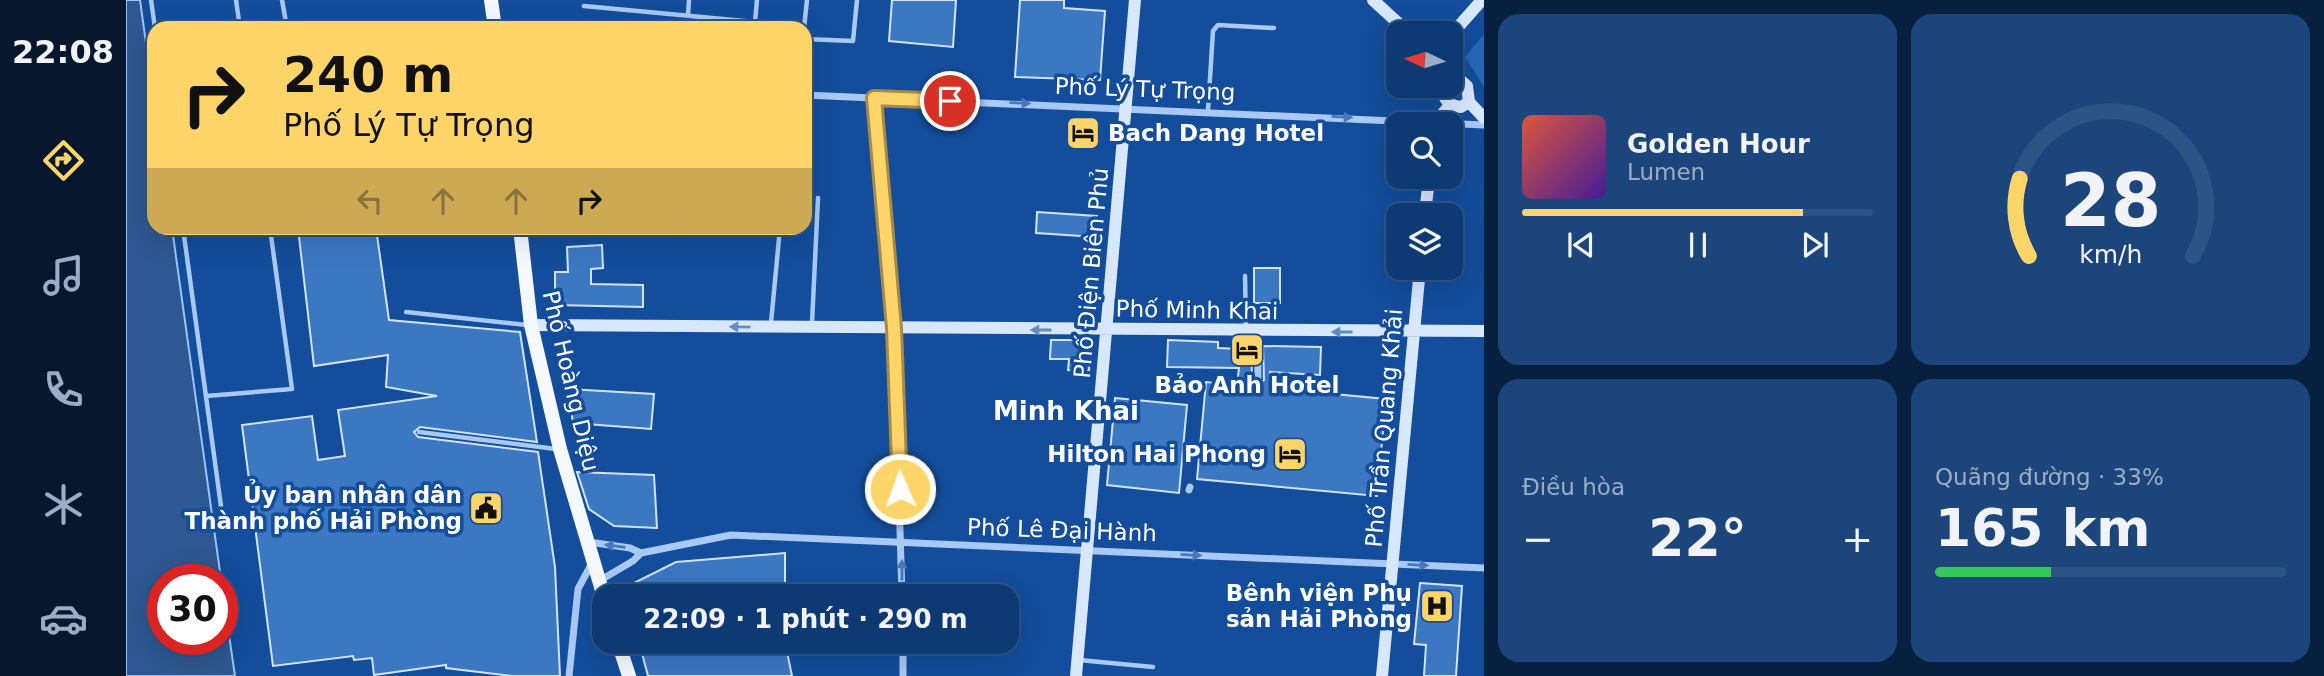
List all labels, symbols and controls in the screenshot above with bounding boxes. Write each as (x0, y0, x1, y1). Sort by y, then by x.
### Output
north arrow (1386, 21, 1463, 98)
map controls (1386, 21, 1463, 280)
text: 22:08 (12, 33, 114, 71)
text: 240 m (283, 47, 453, 104)
icon: right (168, 49, 259, 140)
pin (920, 71, 980, 131)
street label: Phố Lý Tự Trọng (1054, 73, 1236, 105)
icon: arrive (931, 82, 969, 120)
one-way arrow (1009, 98, 1031, 109)
text: Phố Lý Tự Trọng (283, 106, 535, 144)
one-way arrow (1331, 112, 1353, 123)
button: search (1386, 112, 1463, 189)
hotel icon: Bach Dang Hotel (1064, 114, 1102, 152)
place label: Bach Dang Hotel (1108, 120, 1324, 146)
text: Golden Hour (1627, 129, 1810, 159)
icon: directions (39, 136, 88, 185)
text: 28 (2060, 158, 2161, 243)
text: Lumen (1627, 159, 1705, 185)
street label: Phố Điện Biên Phủ (1069, 167, 1113, 379)
icon: left (351, 182, 389, 220)
icon: ahead (424, 182, 462, 220)
icon: ahead (497, 182, 535, 220)
icon: right (570, 182, 608, 220)
button: layers (1386, 203, 1463, 280)
icon: previous (1562, 226, 1600, 264)
icon: pause (1679, 226, 1717, 264)
icon: next (1796, 226, 1834, 264)
text: km/h (2079, 240, 2142, 269)
icon: music (39, 251, 88, 300)
street label: Phố Hoàng Diệu (538, 288, 604, 474)
street label: Phố Minh Khai (1115, 296, 1279, 324)
street label: Phố Trần Quang Khải (1361, 308, 1407, 548)
one-way arrow (729, 321, 751, 333)
one-way arrow (1030, 324, 1052, 335)
one-way arrow (1331, 326, 1353, 338)
hotel icon: Bảo Anh Hotel (1228, 331, 1266, 369)
icon: phone (39, 365, 88, 414)
place label: Bảo Anh Hotel (1155, 372, 1339, 398)
district label: Minh Khai (993, 396, 1139, 426)
hotel icon: Hilton Hai Phong (1271, 435, 1309, 473)
place label: Hilton Hai Phong (1047, 441, 1266, 467)
position arrow (863, 452, 937, 526)
text: Quãng đường · 33% (1935, 464, 2164, 490)
text: Điều hòa (1522, 474, 1625, 500)
place label: Ủy ban nhân dân Thành phố Hải Phòng (184, 479, 462, 534)
icon: climate (39, 480, 88, 529)
public building icon: Ủy ban nhân dân Thành phố Hải Phòng (467, 489, 505, 527)
text: 165 km (1935, 498, 2150, 558)
text: 22° (1648, 508, 1747, 568)
street label: Phố Lê Đại Hành (967, 514, 1157, 546)
text: − (1522, 517, 1554, 561)
text: + (1841, 517, 1873, 561)
one-way arrow (604, 540, 626, 551)
one-way arrow (1180, 550, 1202, 561)
one-way arrow (896, 559, 908, 581)
one-way arrow (1407, 560, 1429, 571)
speed limit sign: 30 (147, 564, 238, 655)
place label: Bênh viện Phụ sản Hải Phòng (1226, 580, 1412, 632)
hospital icon: Bênh viện Phụ sản Hải Phòng (1418, 587, 1456, 625)
icon: car (39, 594, 88, 643)
text: 22:09 · 1 phút · 290 m (643, 604, 968, 634)

